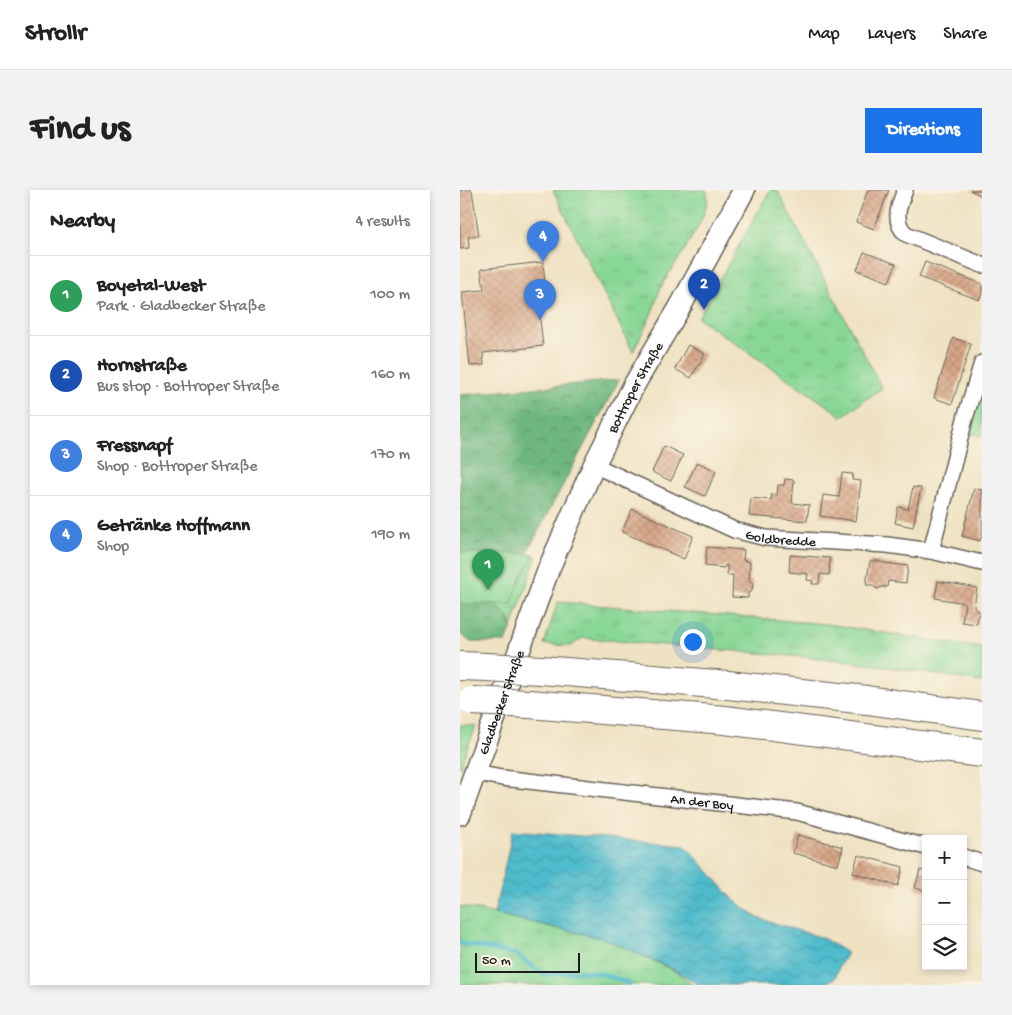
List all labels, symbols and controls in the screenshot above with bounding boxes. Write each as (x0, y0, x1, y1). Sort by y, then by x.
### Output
text: Strollr (25, 20, 86, 49)
text: Map (808, 24, 840, 45)
text: Layers (868, 24, 915, 45)
text: Share (943, 24, 987, 45)
button: Directions (865, 108, 982, 153)
text: Find us (30, 110, 130, 151)
text: Nearby (50, 210, 115, 235)
text: 4 results (355, 213, 410, 232)
pin: 4 (527, 221, 559, 262)
pin: 2 (688, 269, 720, 310)
text: Boyetal-West (97, 275, 205, 298)
pin: 3 (524, 279, 556, 320)
text: 1 (63, 286, 69, 305)
text: 100 m (370, 286, 410, 305)
text: Park · Gladbecker Straße (97, 298, 265, 317)
street label: Bottroper Straße (605, 339, 669, 437)
text: Hornstraße (97, 355, 187, 378)
text: 2 (62, 366, 70, 385)
text: 160 m (371, 366, 410, 385)
text: Bus stop · Bottroper Straße (97, 378, 279, 397)
text: Fressnapf (97, 435, 172, 458)
text: 3 (62, 446, 70, 465)
text: 170 m (371, 446, 410, 465)
text: Shop · Bottroper Straße (97, 458, 257, 477)
text: Getränke Hoffmann (97, 515, 250, 538)
text: 4 (62, 526, 70, 545)
text: 190 m (371, 526, 410, 545)
street label: Goldbredde (743, 527, 817, 552)
text: Shop (97, 538, 129, 557)
pin: 1 (472, 549, 504, 590)
your location (680, 629, 706, 655)
street label: Gladbecker Straße (476, 648, 530, 757)
street label: An der Boy (670, 791, 734, 816)
map controls (922, 835, 967, 970)
button: + (922, 835, 967, 880)
button: − (922, 880, 967, 925)
button: layers (922, 925, 967, 970)
scale bar (475, 950, 580, 973)
text: 50 m (482, 953, 511, 970)

